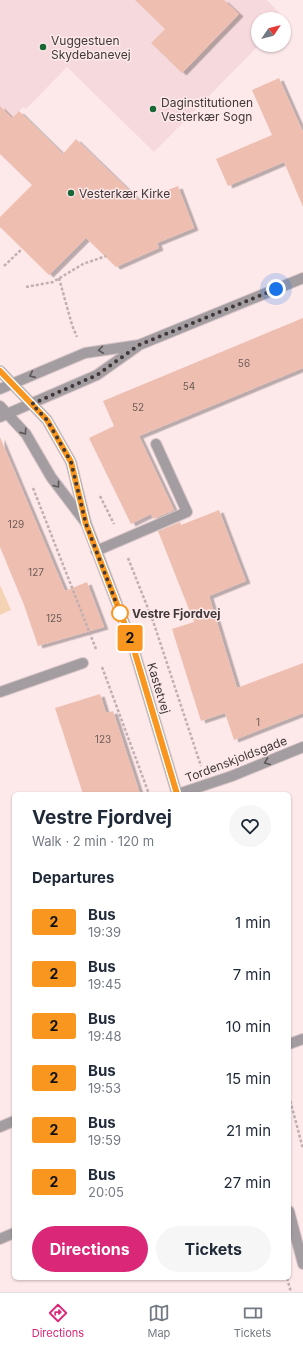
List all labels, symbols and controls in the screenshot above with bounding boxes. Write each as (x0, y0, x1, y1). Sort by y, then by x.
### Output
north arrow (251, 12, 291, 52)
map controls (251, 12, 291, 52)
place label: Vuggestuen Skydebanevej (51, 33, 131, 62)
marker: Vuggestuen Skydebanevej (38, 42, 48, 52)
place label: Daginstitutionen Vesterkær Sogn (161, 95, 253, 124)
marker: Daginstitutionen Vesterkær Sogn (148, 104, 158, 114)
place label: Vesterkær Kirke (79, 186, 170, 201)
marker: Vesterkær Kirke (66, 188, 76, 198)
your location (266, 279, 286, 299)
one-way arrow (98, 345, 104, 354)
house number: 56 (238, 357, 250, 369)
one-way arrow (28, 370, 36, 378)
house number: 54 (183, 380, 195, 392)
house number: 52 (132, 401, 144, 413)
one-way arrow (19, 427, 26, 434)
one-way arrow (52, 481, 59, 488)
house number: 129 (8, 518, 24, 530)
house number: 127 (28, 566, 44, 578)
marker: Vestre Fjordvej (111, 604, 129, 622)
place label: Vestre Fjordvej (132, 606, 220, 621)
house number: 125 (46, 612, 62, 624)
line badge: 2 (117, 625, 143, 651)
text: 2 (126, 629, 134, 646)
street label: Kastetvej (144, 661, 174, 715)
house number: 1 (256, 716, 260, 728)
house number: 123 (95, 733, 111, 745)
street label: Tordenskjoldsgade (183, 733, 289, 785)
one-way arrow (263, 757, 270, 765)
button: heart (229, 805, 271, 847)
text: Vestre Fjordvej (32, 806, 172, 829)
text: Walk · 2 min · 120 m (32, 833, 154, 849)
text: Departures (32, 868, 114, 887)
text: Bus (88, 905, 116, 924)
text: 2 (50, 913, 58, 930)
text: 1 min (235, 913, 271, 932)
text: 19:39 (88, 924, 121, 940)
text: Bus (88, 957, 116, 976)
text: 2 (50, 965, 58, 982)
text: 7 min (233, 965, 271, 984)
text: 19:45 (88, 976, 121, 992)
text: Bus (88, 1009, 116, 1028)
text: 2 (50, 1017, 58, 1034)
text: 10 min (226, 1017, 271, 1036)
text: 19:48 (88, 1028, 122, 1044)
text: Bus (88, 1061, 116, 1080)
text: 2 (50, 1069, 58, 1086)
text: 15 min (226, 1069, 271, 1088)
text: 19:53 (88, 1080, 121, 1096)
text: Bus (88, 1113, 116, 1132)
text: 2 (50, 1121, 58, 1138)
text: 21 min (226, 1121, 271, 1140)
text: 19:59 (88, 1132, 121, 1148)
text: Bus (88, 1165, 116, 1184)
text: 2 (50, 1173, 58, 1190)
text: 27 min (224, 1173, 271, 1192)
text: 20:05 (88, 1184, 124, 1200)
button: Directions (32, 1226, 148, 1272)
button: Tickets (156, 1226, 271, 1272)
tab: Directions (32, 1302, 84, 1340)
tab: Map (147, 1302, 170, 1340)
tab: Tickets (234, 1302, 271, 1340)

